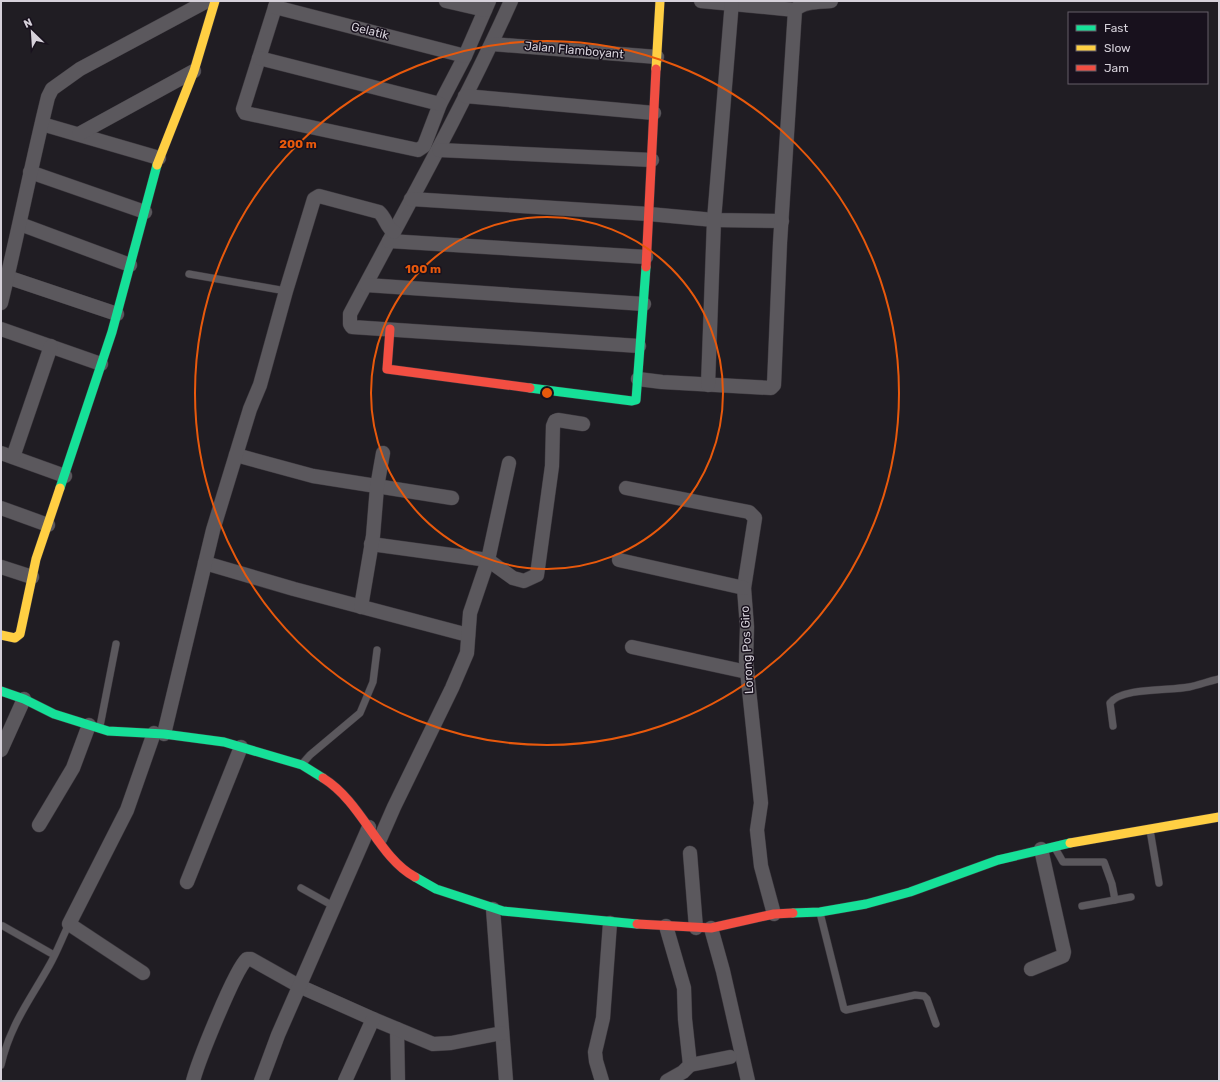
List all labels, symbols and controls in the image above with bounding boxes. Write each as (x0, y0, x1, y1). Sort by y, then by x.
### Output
north arrow (12, 12, 52, 52)
legend (1068, 12, 1208, 84)
text: N (22, 16, 34, 31)
street label: Gelatik (350, 20, 391, 43)
text: Fast (1104, 21, 1128, 35)
street label: Jalan Flamboyant (524, 39, 625, 61)
text: Slow (1104, 41, 1131, 55)
text: Jam (1104, 61, 1129, 75)
text: 200 m (279, 137, 317, 151)
text: 100 m (405, 262, 441, 276)
centre of rings (540, 386, 554, 400)
street label: Lorong Pos Giro (738, 605, 756, 694)

